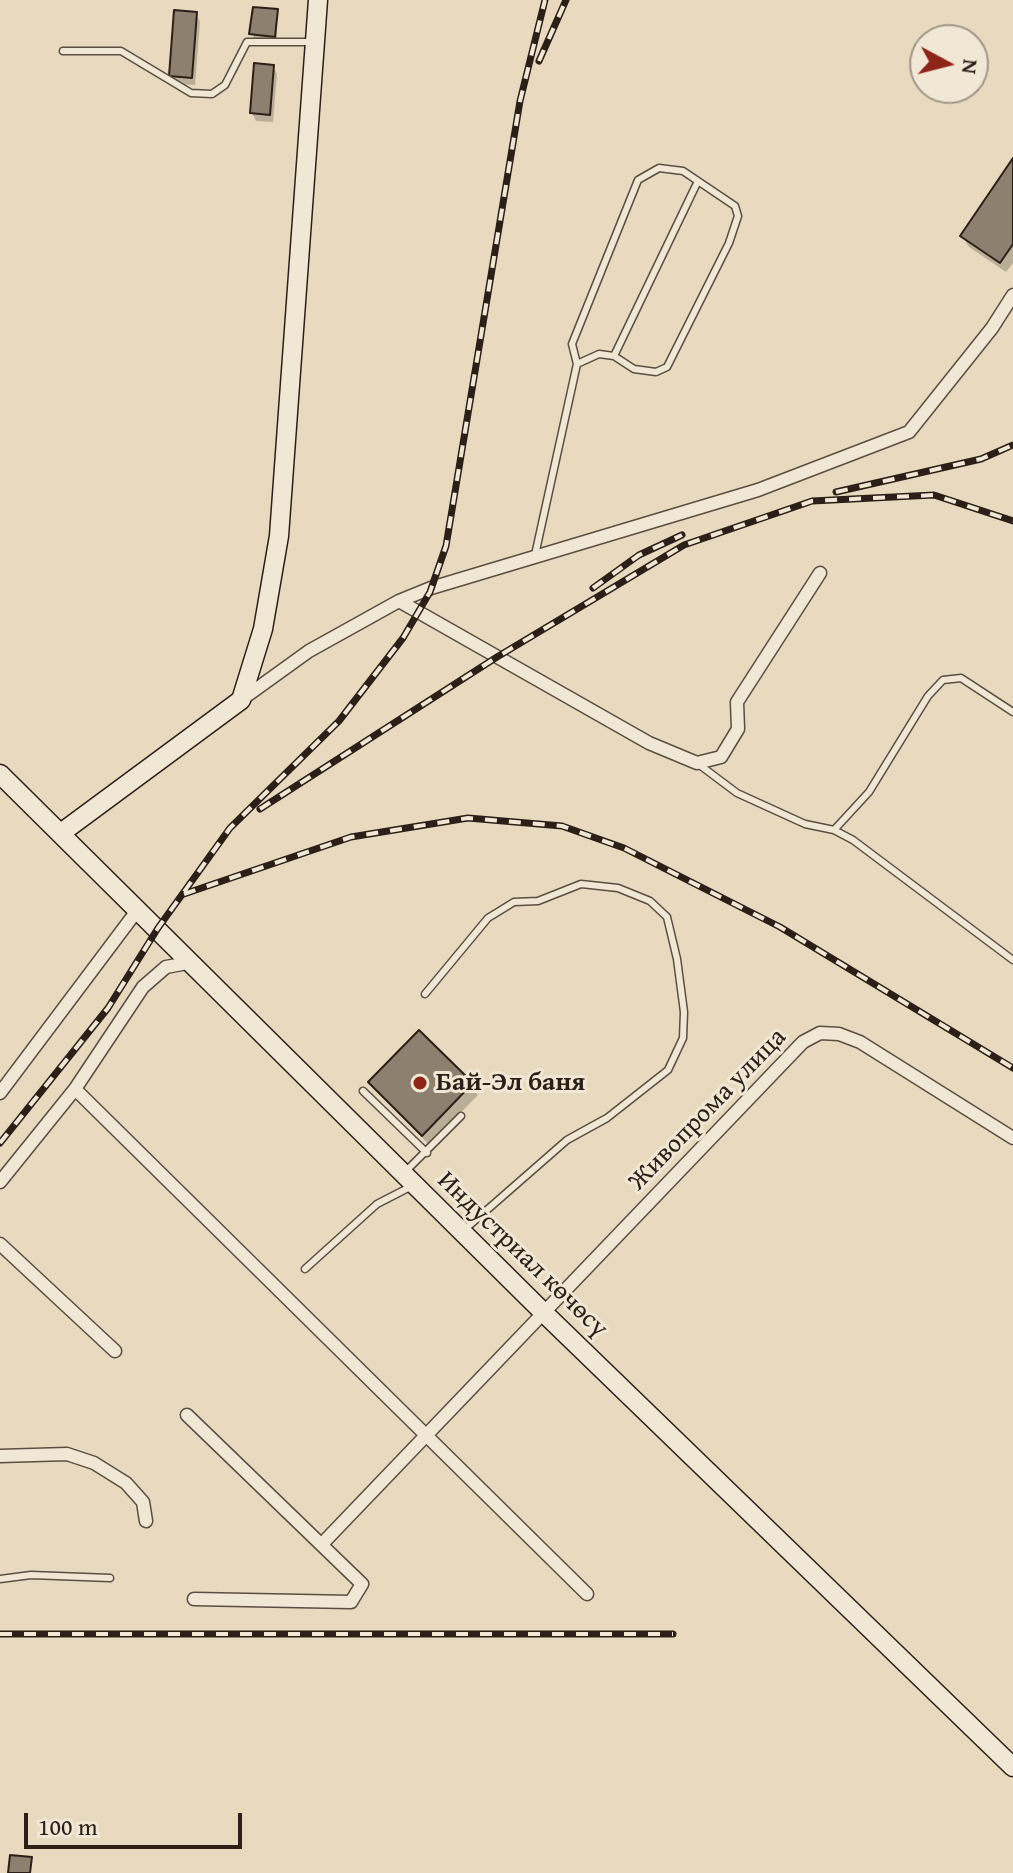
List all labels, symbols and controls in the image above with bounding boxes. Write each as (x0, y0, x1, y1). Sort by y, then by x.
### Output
north arrow (909, 24, 989, 104)
text: N (954, 57, 988, 76)
street label: Живопрома улица (623, 1022, 793, 1198)
place label: Бай-Эл баня (436, 1067, 585, 1099)
marker: Бай-Эл баня (411, 1074, 429, 1092)
street label: Индустриал көчөсү (430, 1166, 614, 1344)
scale bar (28, 1797, 246, 1847)
text: 100 m (38, 1809, 98, 1844)

